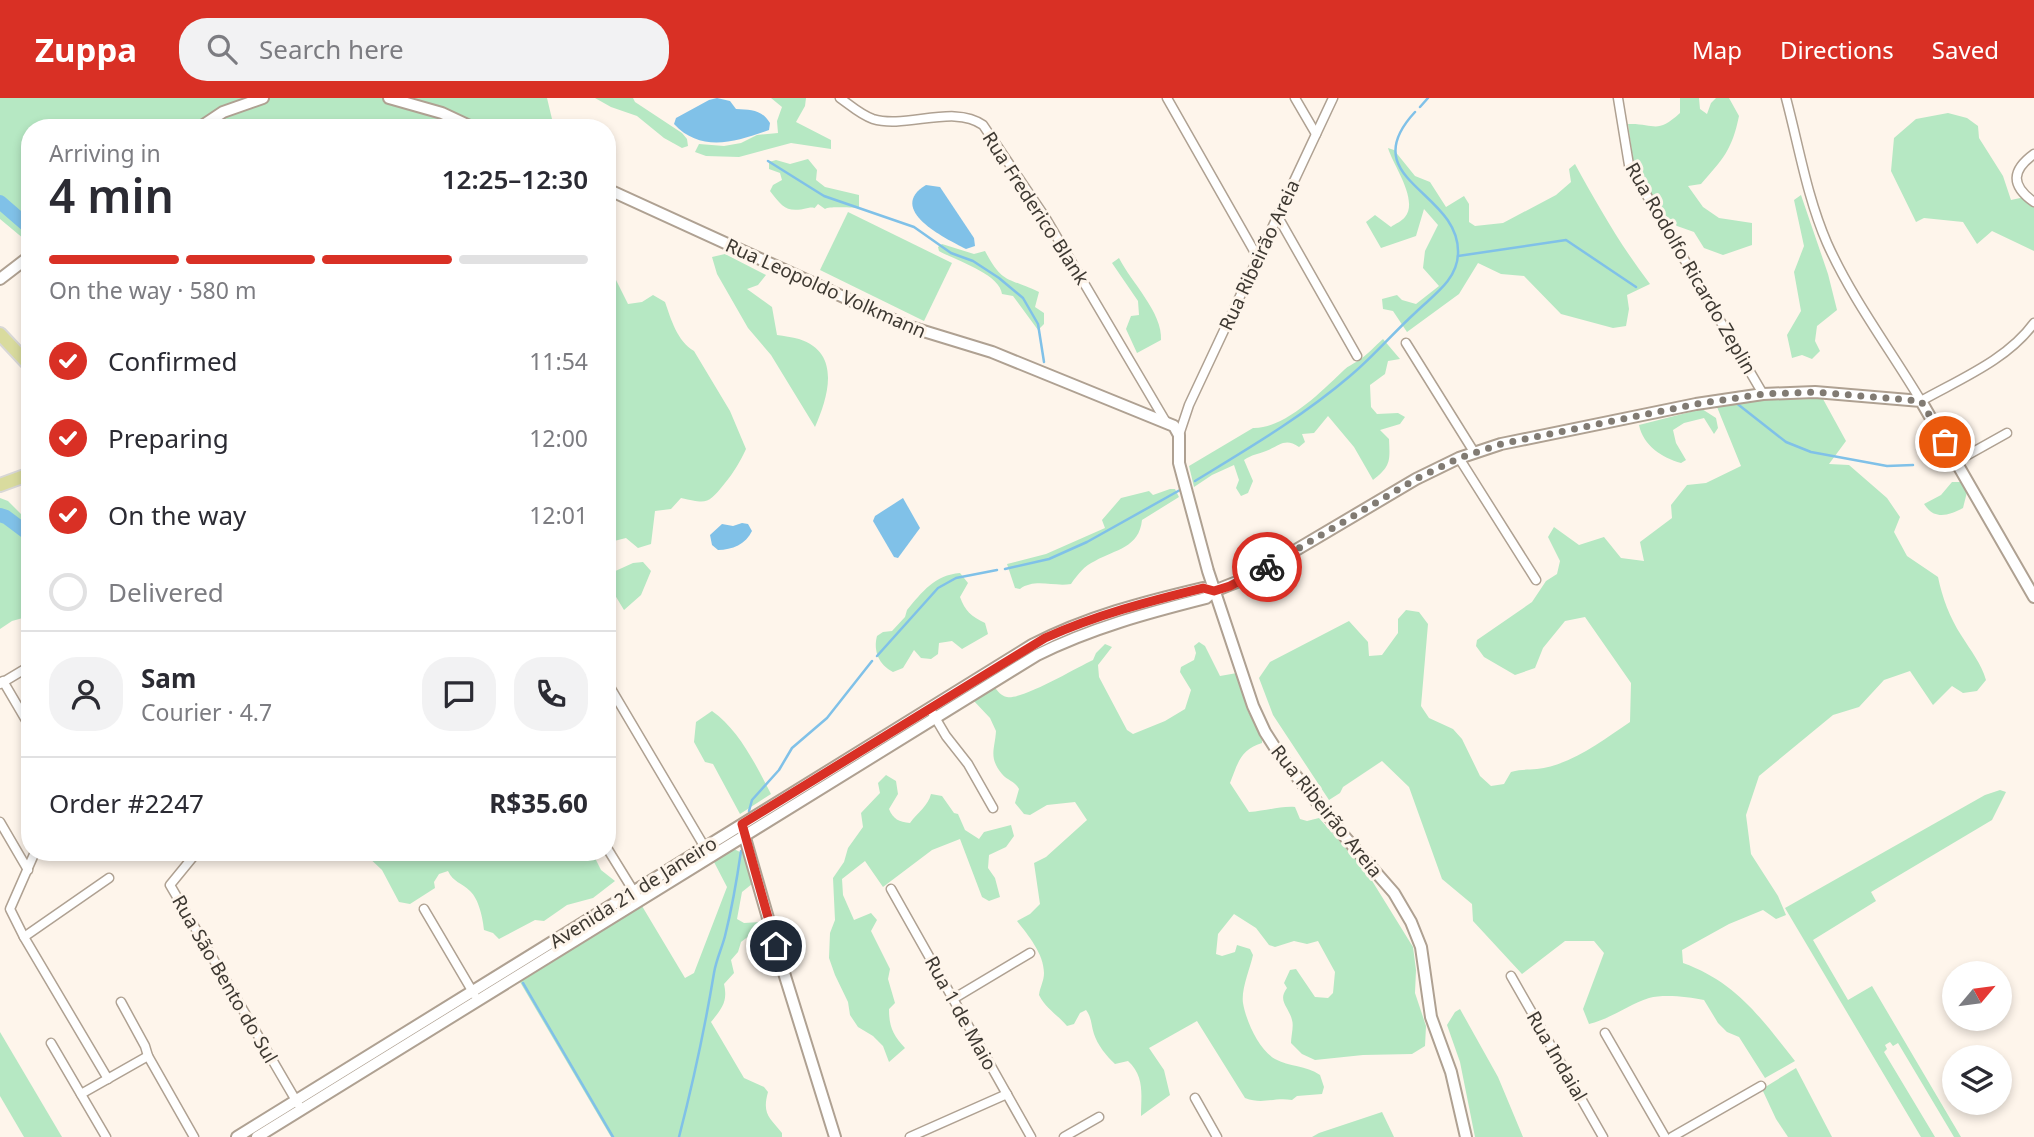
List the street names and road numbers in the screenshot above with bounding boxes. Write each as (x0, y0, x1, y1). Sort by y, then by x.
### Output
street label: Rua Frederico Blank (977, 126, 1095, 290)
street label: Rua Rodolfo Ricardo Zeplin (1620, 157, 1762, 379)
street label: Rua Ribeirão Areia (1213, 175, 1305, 335)
street label: Rua Leopoldo Volkmann (722, 232, 930, 344)
street label: Rua Ribeirão Areia (1265, 739, 1389, 883)
street label: Avenida 21 de Janeiro (544, 830, 722, 954)
street label: Rua São Bento do Sul (166, 890, 284, 1068)
street label: Rua 1 de Maio (919, 951, 1003, 1075)
street label: Rua Indaial (1521, 1006, 1593, 1106)

